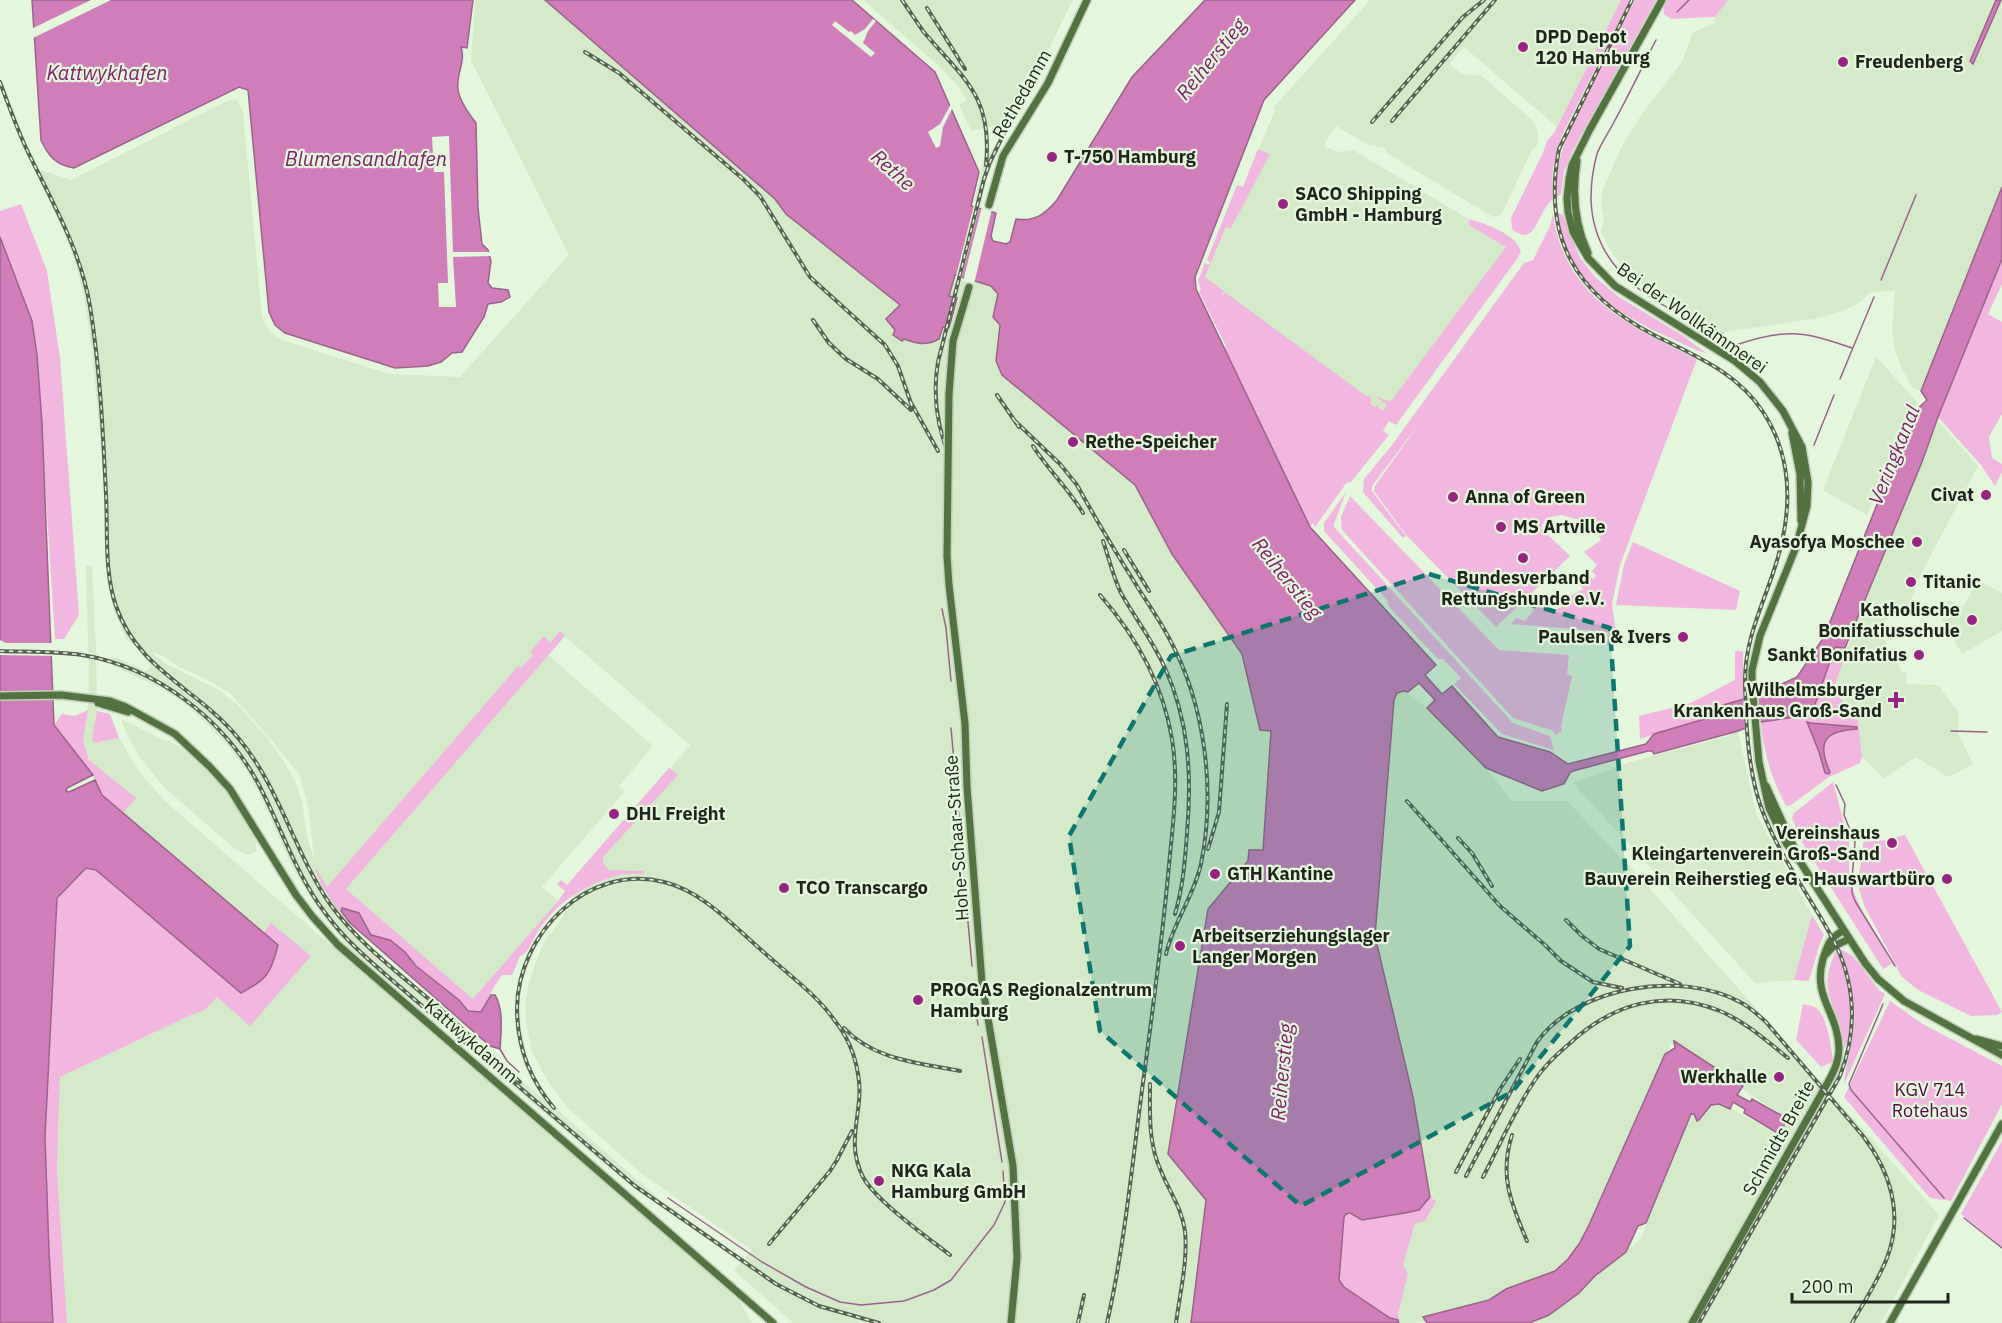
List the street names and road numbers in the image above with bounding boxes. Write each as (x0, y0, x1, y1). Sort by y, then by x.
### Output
street label: Rethedamm (987, 45, 1056, 142)
street label: Bei der Wollkämmerei (1613, 257, 1772, 378)
street label: Hohe-Schaar-Straße (939, 754, 974, 922)
street label: Kattwykdamm (420, 994, 523, 1088)
street label: Schmidts Breite (1737, 1076, 1820, 1200)

